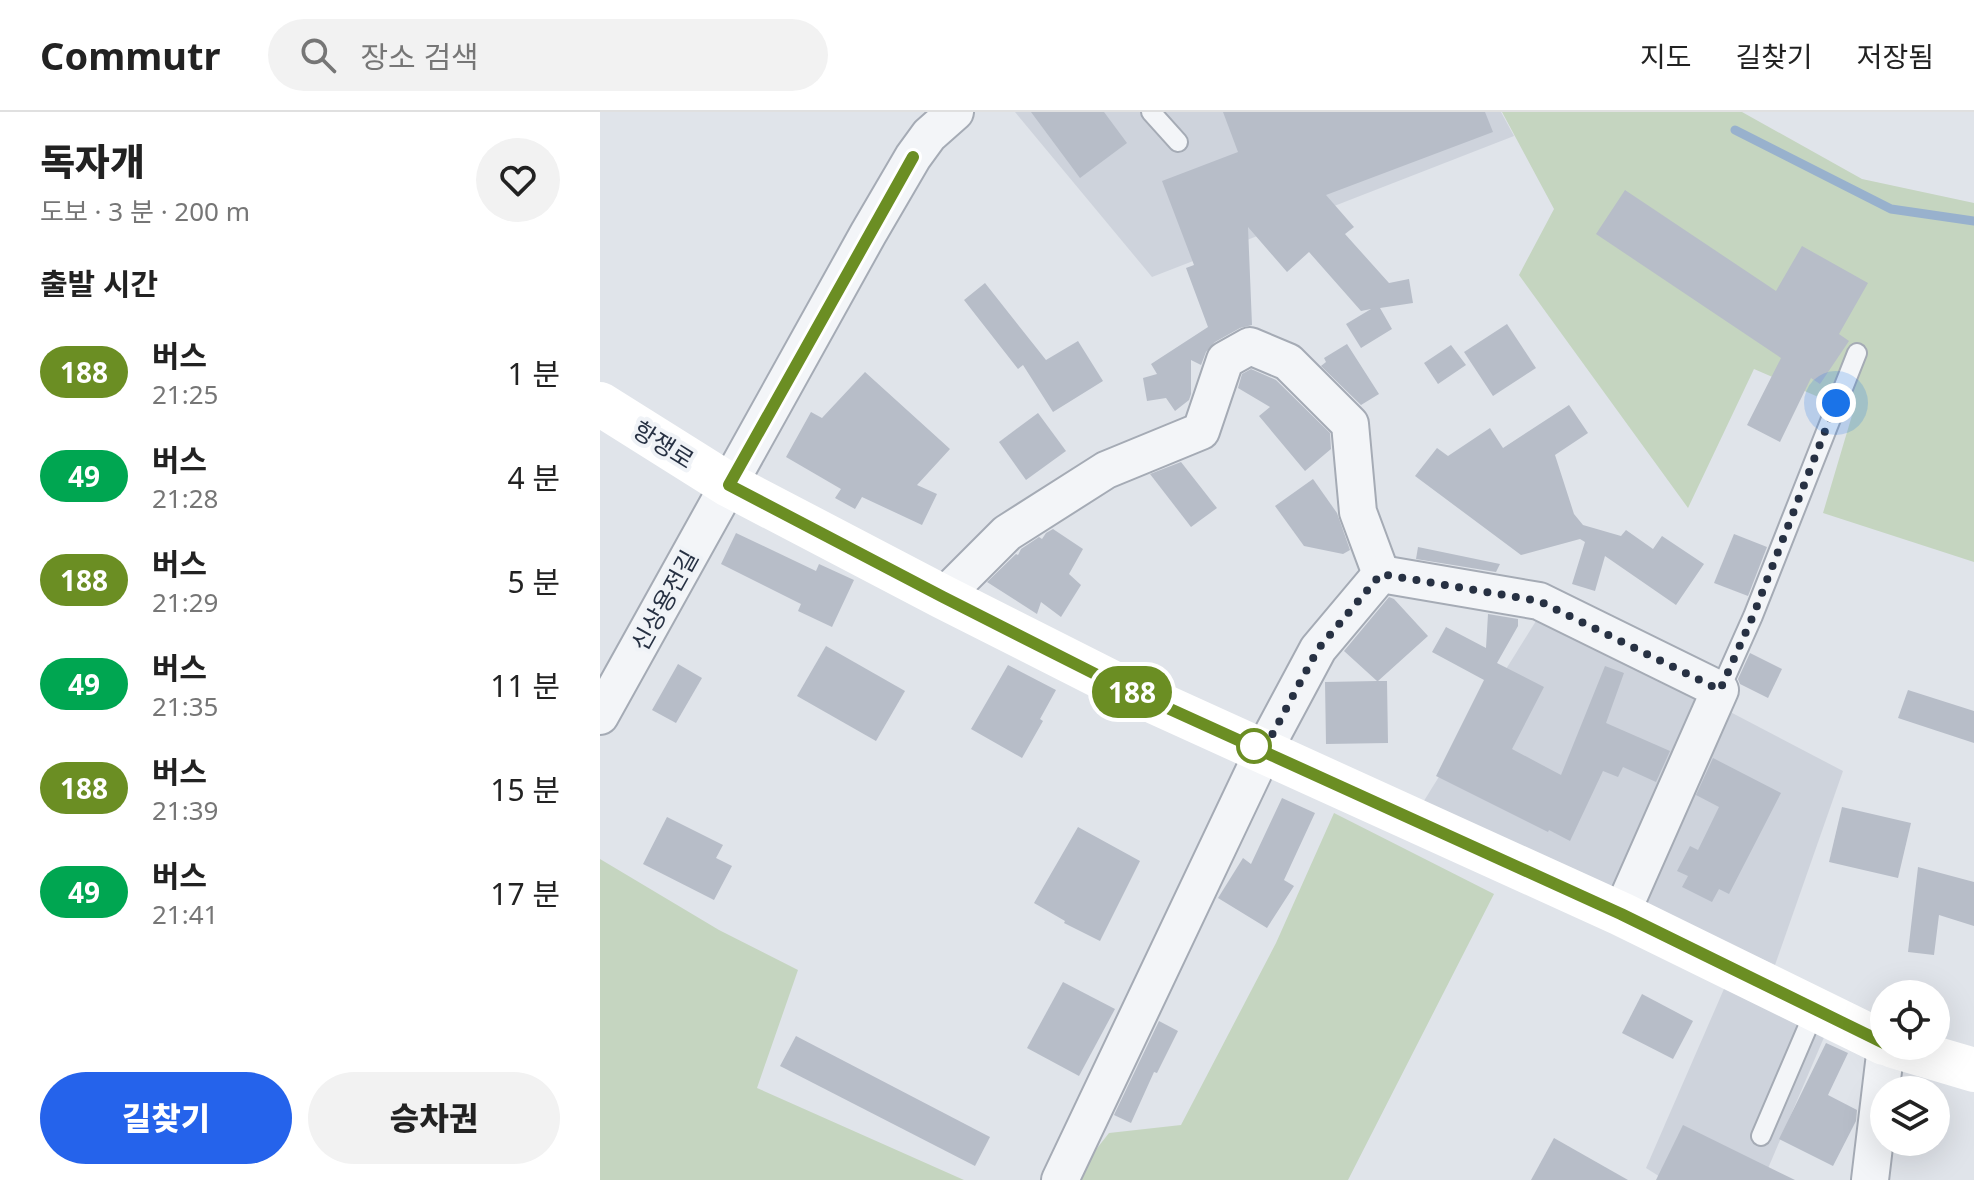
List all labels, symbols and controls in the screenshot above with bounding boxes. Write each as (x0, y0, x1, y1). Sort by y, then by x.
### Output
search box (268, 19, 828, 91)
text: Commutr (40, 29, 220, 81)
icon: search (296, 33, 340, 77)
text: 장소 검색 (360, 36, 479, 77)
text: 지도 (1640, 37, 1691, 75)
text: 길찾기 (1735, 37, 1813, 75)
text: 저장됨 (1857, 37, 1934, 75)
text: 독자개 (40, 135, 145, 187)
button: heart (476, 138, 560, 222)
text: 도보 · 3 분 · 200 m (40, 193, 250, 229)
text: 출발 시간 (40, 263, 158, 304)
text: 버스 (152, 335, 207, 376)
text: 188 (60, 353, 108, 391)
text: 1 분 (507, 353, 560, 394)
text: 21:25 (152, 376, 218, 412)
your location (1816, 383, 1856, 423)
street label: 항쟁로 (627, 412, 701, 476)
text: 버스 (152, 439, 207, 480)
text: 49 (68, 457, 100, 495)
text: 4 분 (507, 457, 560, 498)
text: 21:28 (152, 480, 218, 516)
text: 버스 (152, 543, 207, 584)
street label: 신상용전길 (623, 544, 705, 656)
text: 188 (60, 561, 108, 599)
text: 5 분 (507, 561, 560, 602)
text: 21:29 (152, 584, 218, 620)
text: 버스 (152, 647, 207, 688)
text: 49 (68, 665, 100, 703)
text: 11 분 (490, 665, 560, 706)
line badge: 188 (1086, 666, 1178, 718)
text: 188 (1108, 673, 1156, 711)
text: 21:35 (152, 688, 218, 724)
unlabelled marker (1237, 729, 1271, 763)
text: 버스 (152, 751, 207, 792)
text: 188 (60, 769, 108, 807)
text: 15 분 (490, 769, 560, 810)
text: 21:39 (152, 792, 218, 828)
text: 버스 (152, 855, 207, 896)
text: 49 (68, 873, 100, 911)
text: 17 분 (490, 873, 560, 914)
text: 21:41 (152, 896, 218, 932)
map controls (1870, 980, 1950, 1156)
button: locate (1870, 980, 1950, 1060)
button: 길찾기 (40, 1072, 292, 1164)
button: 승차권 (308, 1072, 560, 1164)
button: layers (1870, 1076, 1950, 1156)

